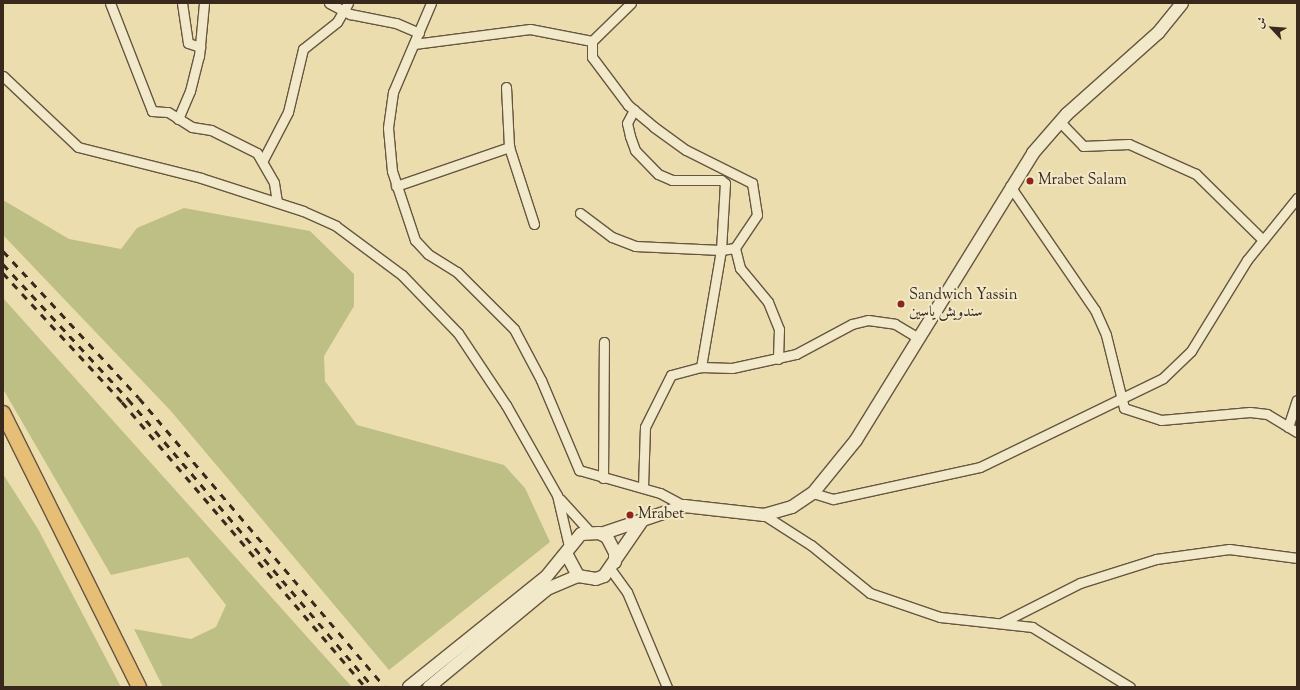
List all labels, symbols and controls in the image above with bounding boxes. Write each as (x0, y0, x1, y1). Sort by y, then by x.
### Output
north arrow (1252, 8, 1292, 48)
text: ش (1252, 14, 1271, 31)
place label: Mrabet Salam (1038, 172, 1127, 190)
marker: Mrabet Salam (1025, 176, 1035, 186)
place label: Sandwich Yassin سندويش ياسين (909, 286, 1017, 321)
marker: Sandwich Yassin سندويش ياسين (896, 299, 906, 309)
place label: Mrabet (638, 506, 684, 524)
marker: Mrabet (625, 510, 635, 520)

